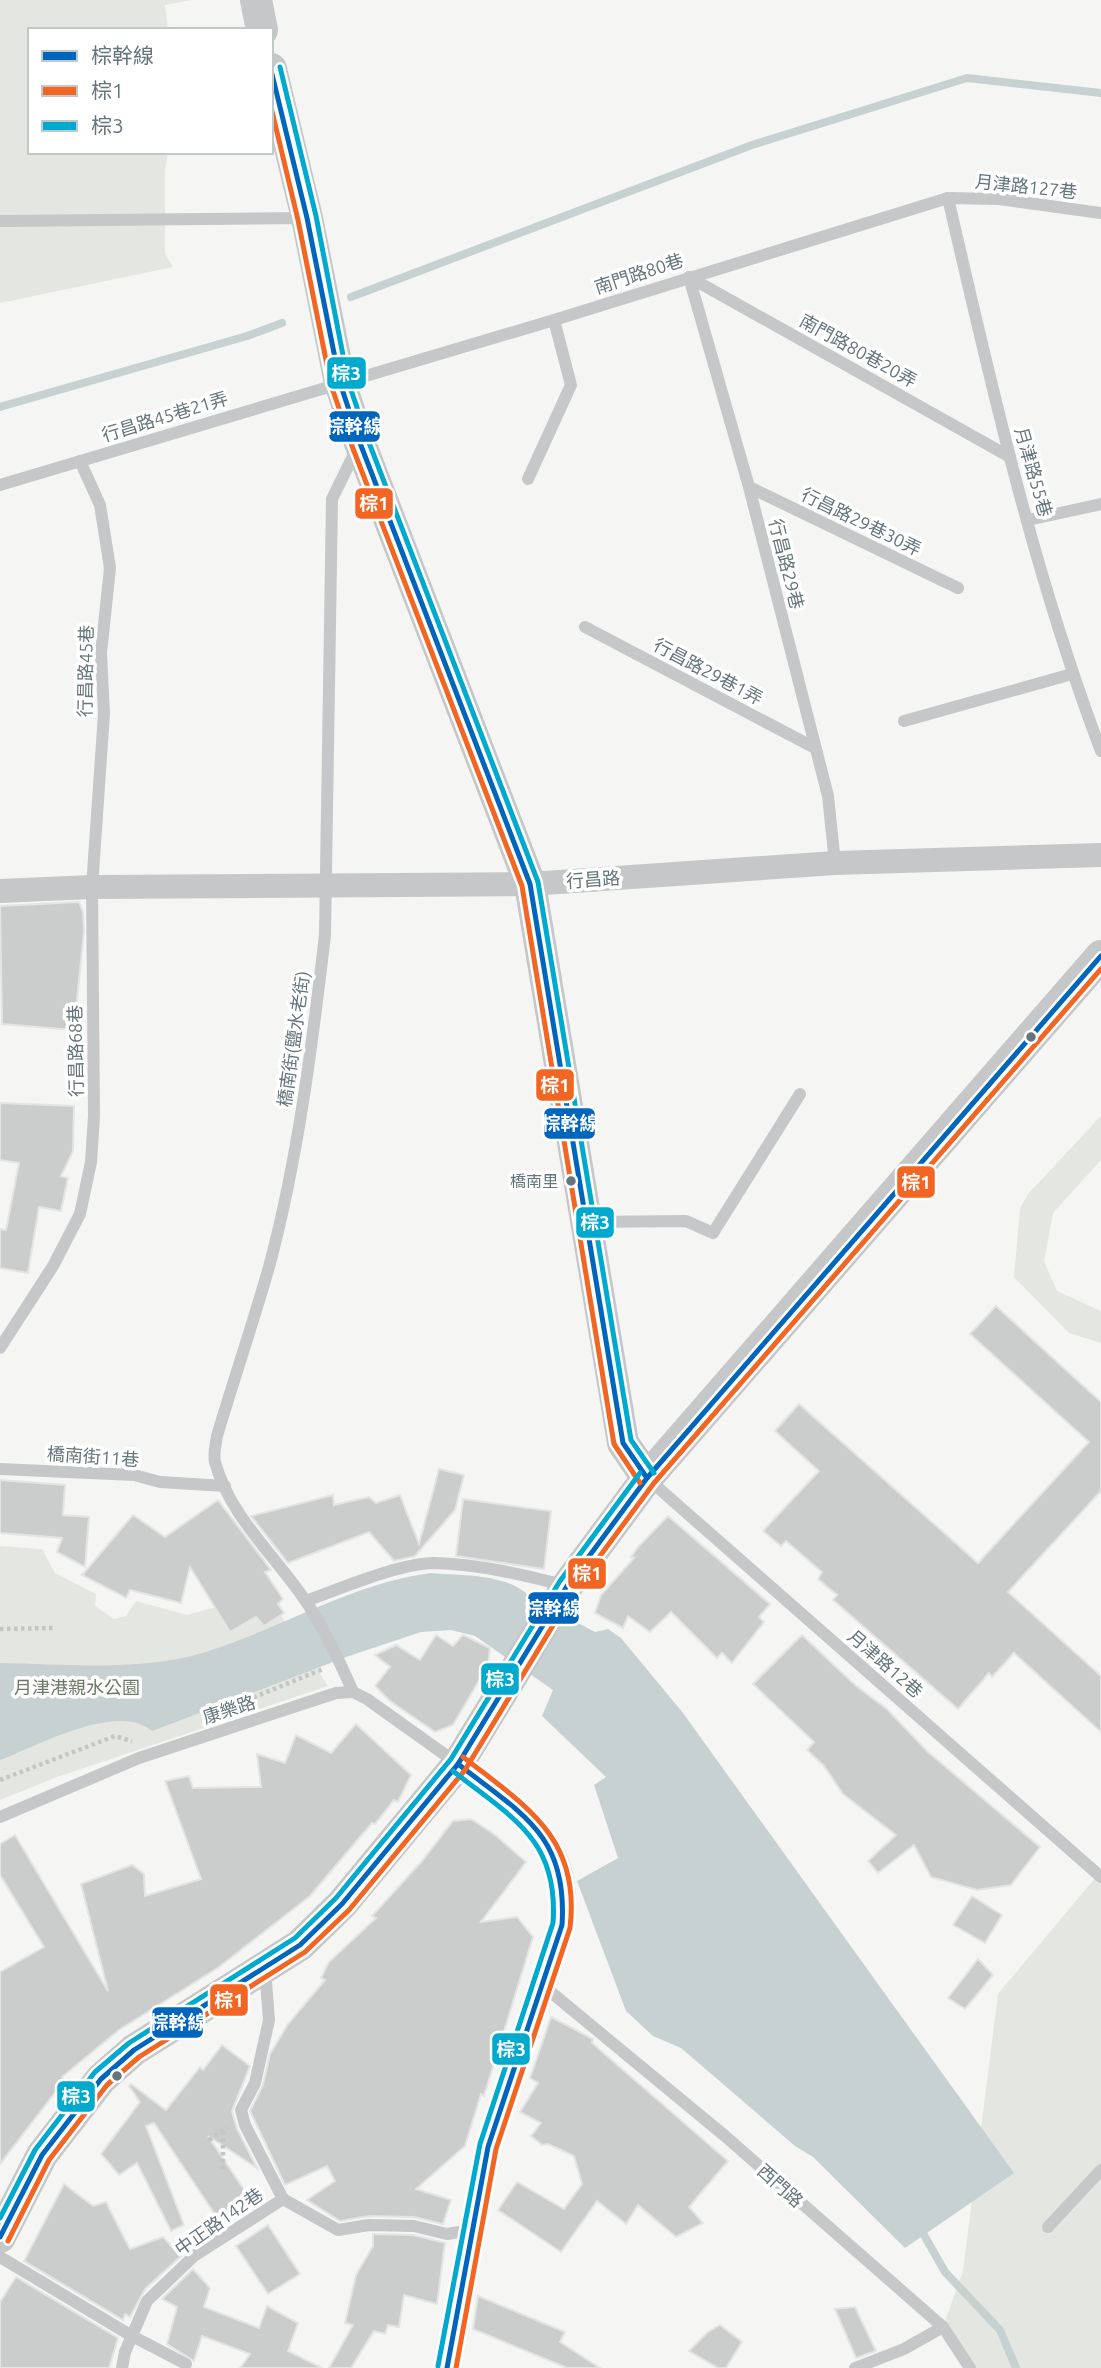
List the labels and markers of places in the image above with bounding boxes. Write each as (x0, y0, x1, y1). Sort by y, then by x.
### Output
unlabelled marker (1024, 1030, 1038, 1044)
place label: 橋南里 (510, 1172, 558, 1190)
marker: 橋南里 (564, 1174, 578, 1188)
unlabelled marker (110, 2069, 124, 2083)

